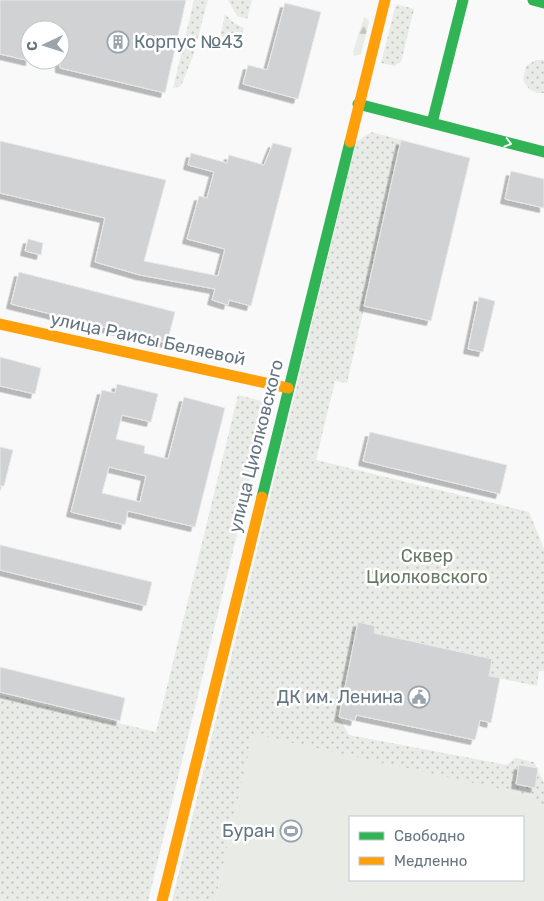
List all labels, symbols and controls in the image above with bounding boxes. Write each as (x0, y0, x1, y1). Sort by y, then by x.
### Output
north arrow (20, 20, 70, 70)
building icon: Корпус №43 (106, 30, 130, 54)
place label: Корпус №43 (134, 31, 243, 53)
text: С (24, 40, 41, 51)
one-way arrow (503, 137, 511, 147)
street label: улица Раисы Беляевой (48, 308, 248, 370)
street label: улица Циолковского (224, 357, 288, 535)
park label: Сквер Циолковского (366, 545, 488, 588)
public building icon: ДК им. Ленина (407, 685, 431, 709)
place label: ДК им. Ленина (277, 686, 403, 708)
legend (349, 816, 524, 881)
sports icon: Буран (279, 819, 303, 843)
place label: Буран (222, 820, 275, 842)
text: Свободно (394, 827, 465, 845)
text: Медленно (394, 852, 467, 870)

